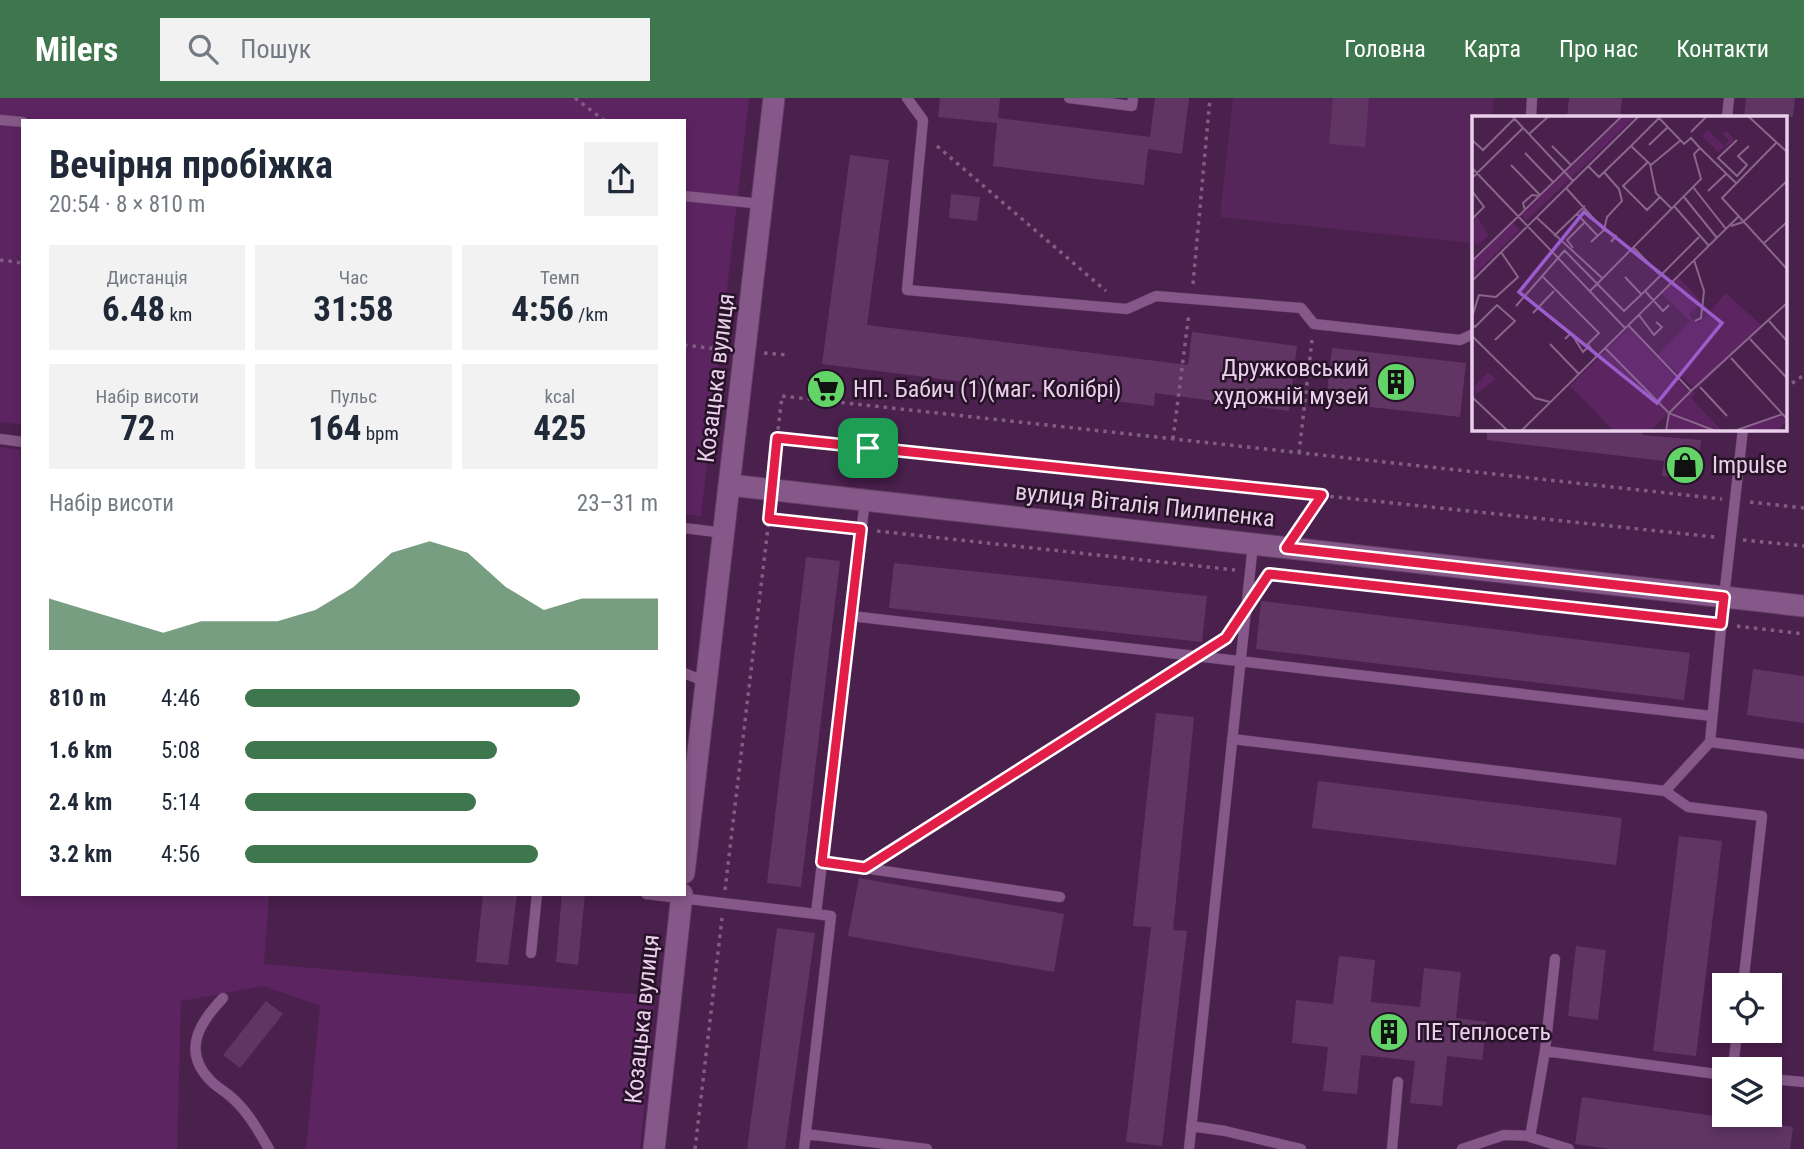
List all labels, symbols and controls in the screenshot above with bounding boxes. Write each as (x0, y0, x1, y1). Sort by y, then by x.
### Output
search box (160, 18, 650, 81)
text: Milers (35, 30, 118, 69)
icon: search (184, 30, 222, 68)
text: Пошук (240, 34, 311, 64)
text: Головна (1344, 35, 1426, 63)
text: Карта (1464, 35, 1521, 63)
text: Про нас (1559, 35, 1638, 63)
text: Контакти (1676, 35, 1769, 63)
inset map (1472, 116, 1786, 430)
button: share (584, 142, 658, 216)
text: Вечірня пробіжка (49, 143, 333, 187)
text: 20:54 · 8 × 810 m (49, 191, 205, 218)
text: Дистанція (107, 266, 188, 289)
text: Час (339, 266, 368, 289)
text: Темп (540, 266, 580, 289)
text: 6.48 (102, 289, 165, 330)
text: 31:58 (313, 289, 394, 330)
text: 4:56 (511, 289, 574, 330)
street label: Козацька вулиця (692, 292, 740, 464)
text: km (165, 303, 192, 326)
text: /km (574, 303, 608, 326)
place label: Дружковський художній музей (1213, 354, 1369, 410)
building icon: Дружковський художній музей (1375, 361, 1417, 403)
supermarket icon: НП. Бабич (1)(маг. Колібрі) (805, 368, 847, 410)
place label: НП. Бабич (1)(маг. Колібрі) (853, 375, 1122, 403)
text: Набір висоти (96, 385, 199, 408)
text: Пульс (330, 385, 377, 408)
text: kcal (545, 385, 575, 408)
text: 72 (120, 408, 156, 449)
text: 164 (308, 408, 361, 449)
text: 425 (533, 408, 586, 449)
pin (838, 418, 898, 478)
text: m (156, 422, 174, 445)
text: bpm (361, 422, 399, 445)
icon: arrive (849, 429, 887, 467)
shop icon: Impulse (1664, 444, 1706, 486)
place label: Impulse (1712, 451, 1787, 479)
street label: вулиця Віталія Пилипенка (1014, 477, 1276, 533)
text: Набір висоти (49, 490, 174, 517)
text: 23–31 m (577, 490, 658, 517)
text: 810 m (49, 685, 106, 712)
text: 4:46 (161, 685, 200, 712)
text: 1.6 km (49, 737, 112, 764)
text: 5:08 (161, 737, 200, 764)
text: 2.4 km (49, 789, 112, 816)
text: 5:14 (161, 789, 200, 816)
text: 3.2 km (49, 841, 112, 868)
text: 4:56 (161, 841, 200, 868)
street label: Козацька вулиця (619, 933, 665, 1105)
map controls (1712, 973, 1782, 1127)
button: locate (1712, 973, 1782, 1043)
building icon: ПЕ Теплосеть (1368, 1011, 1410, 1053)
place label: ПЕ Теплосеть (1416, 1018, 1551, 1046)
button: layers (1712, 1057, 1782, 1127)

